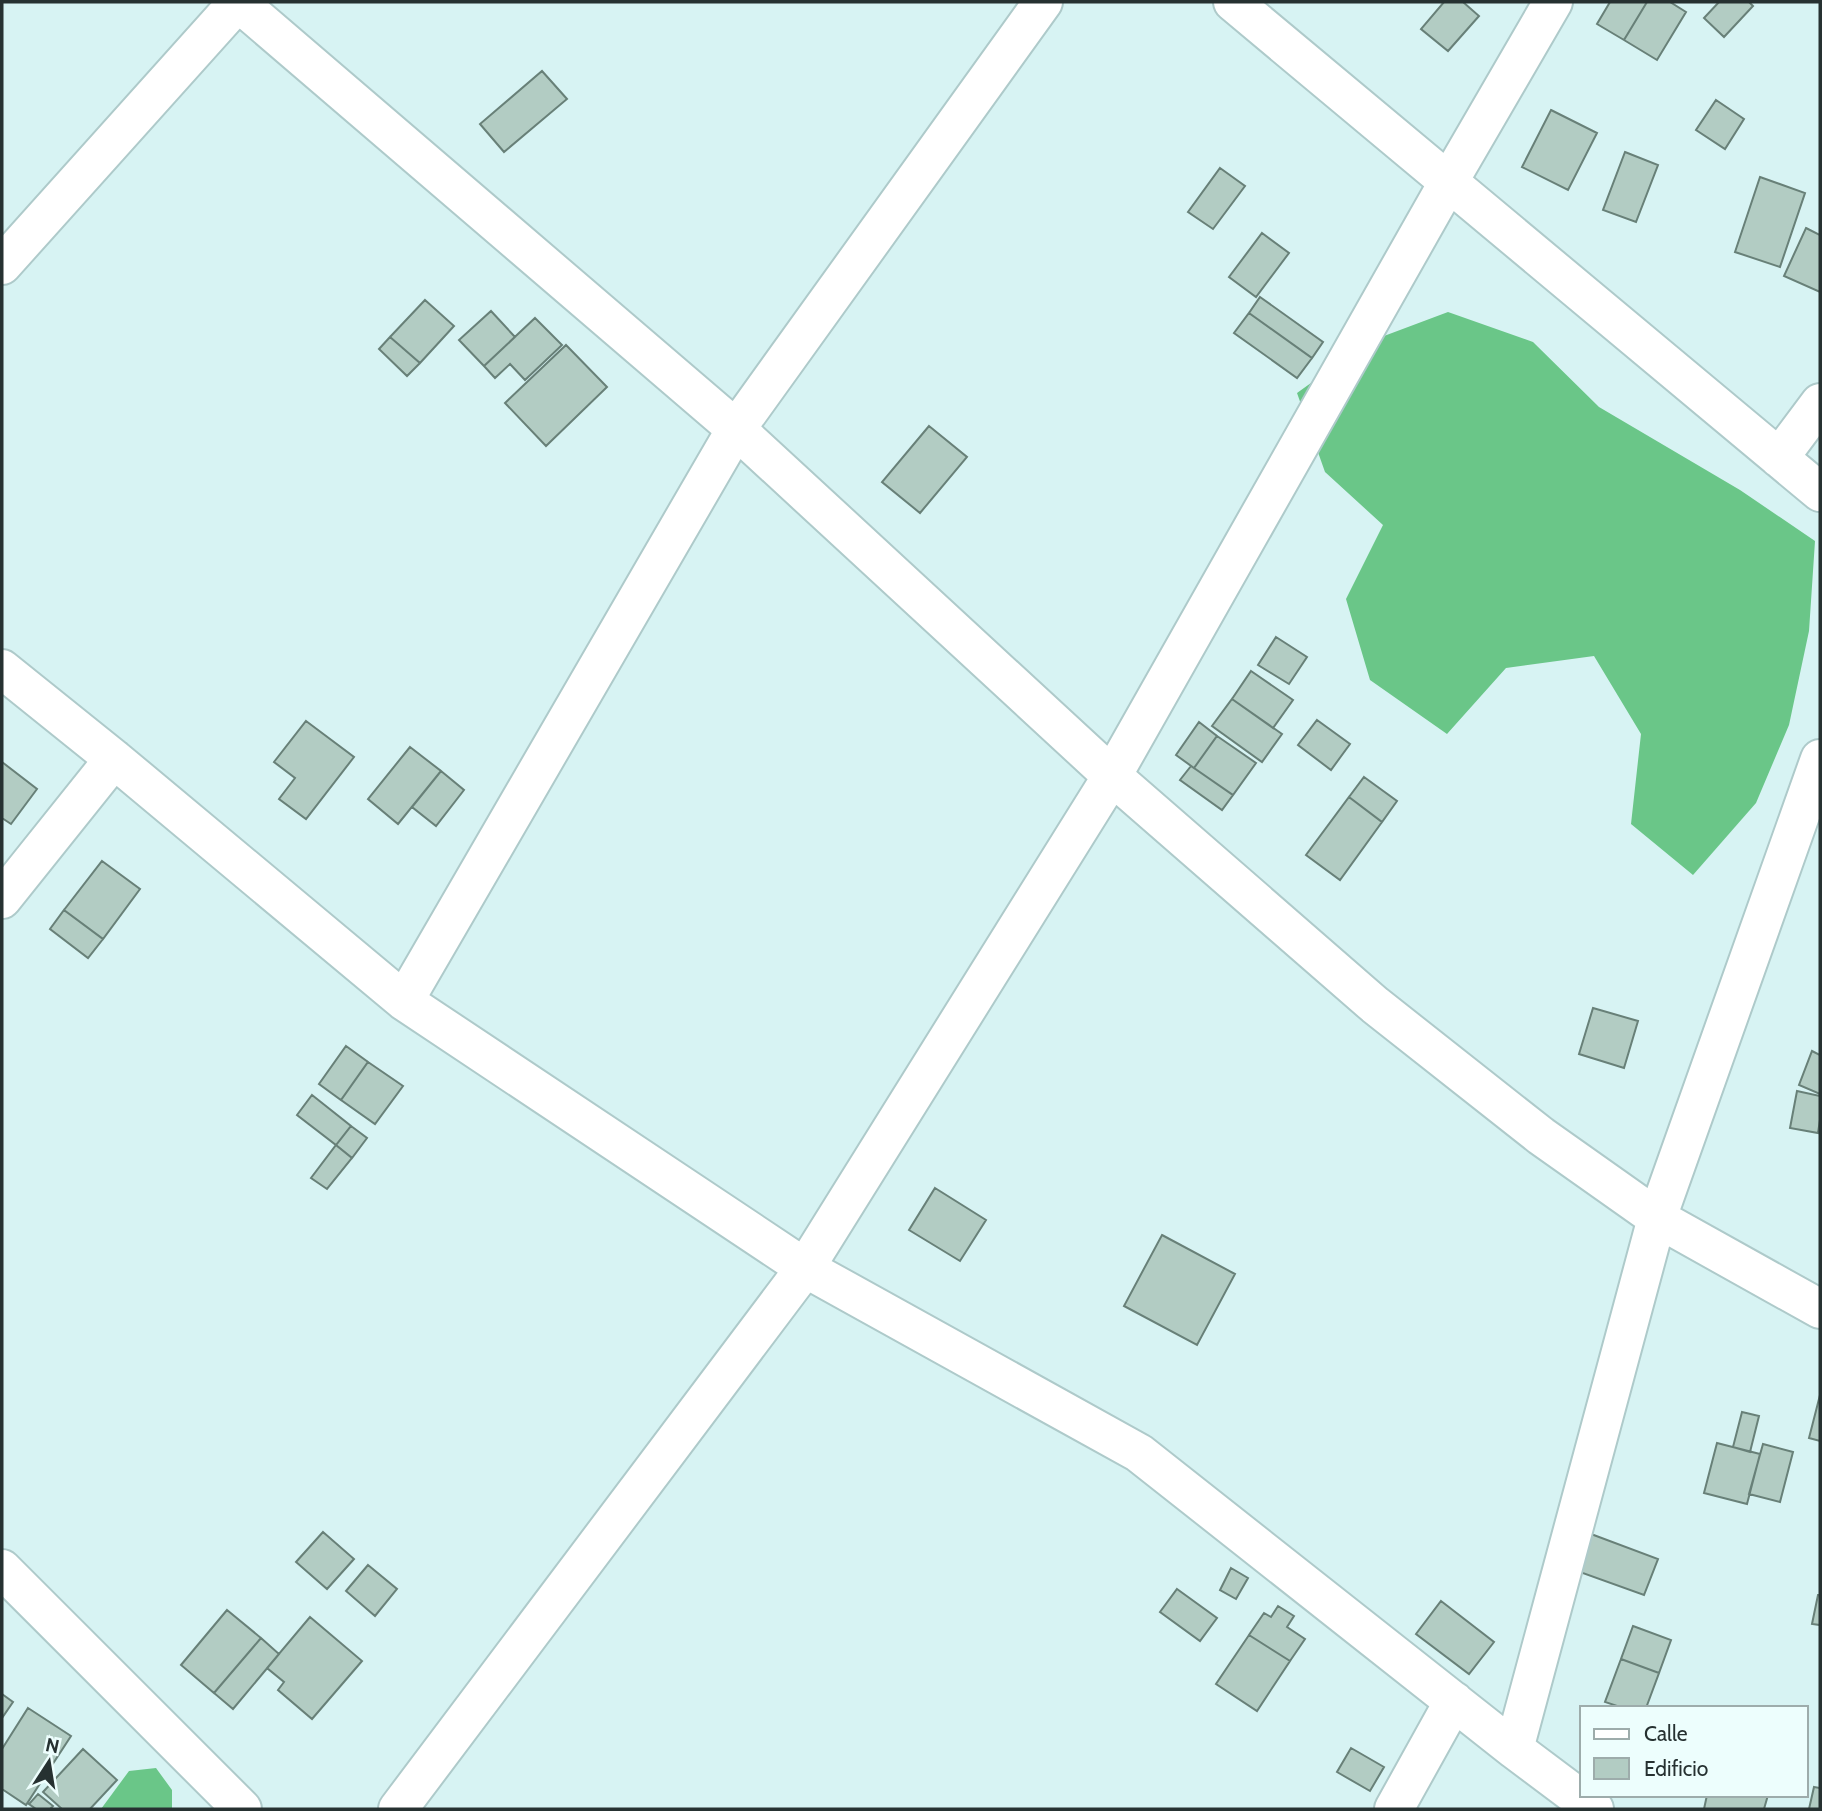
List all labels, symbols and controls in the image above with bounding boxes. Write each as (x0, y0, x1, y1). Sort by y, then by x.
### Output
legend (1580, 1706, 1808, 1797)
text: Calle (1644, 1721, 1688, 1746)
north arrow (14, 1727, 84, 1797)
text: N (43, 1733, 61, 1759)
text: Edificio (1644, 1756, 1708, 1781)

